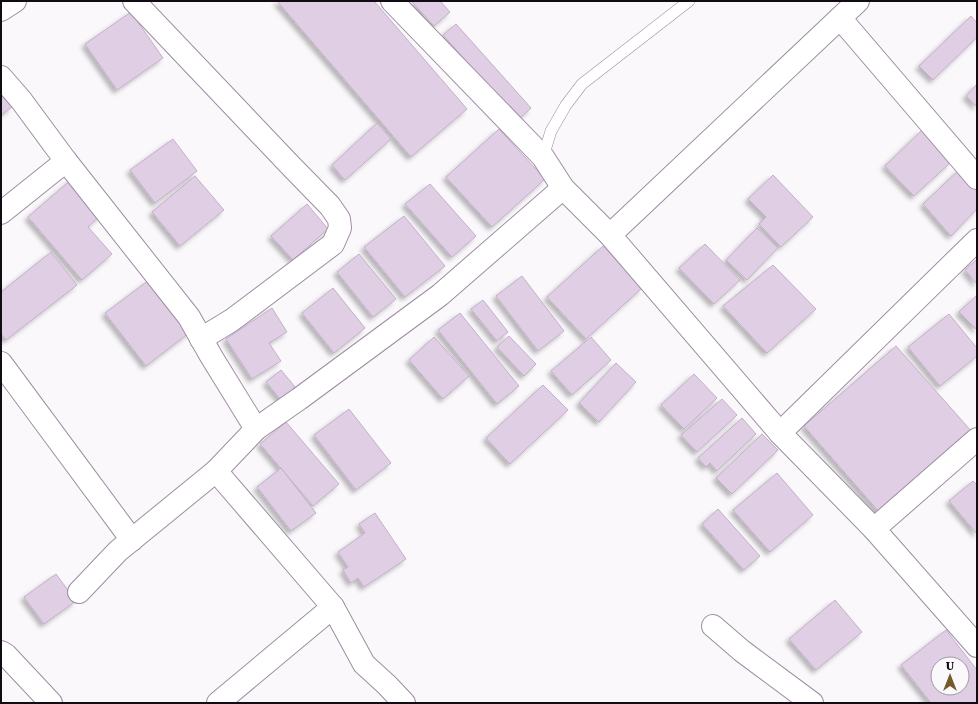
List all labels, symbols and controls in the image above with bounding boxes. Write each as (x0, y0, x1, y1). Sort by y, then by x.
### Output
north arrow (930, 656, 970, 696)
text: U (946, 660, 955, 673)

